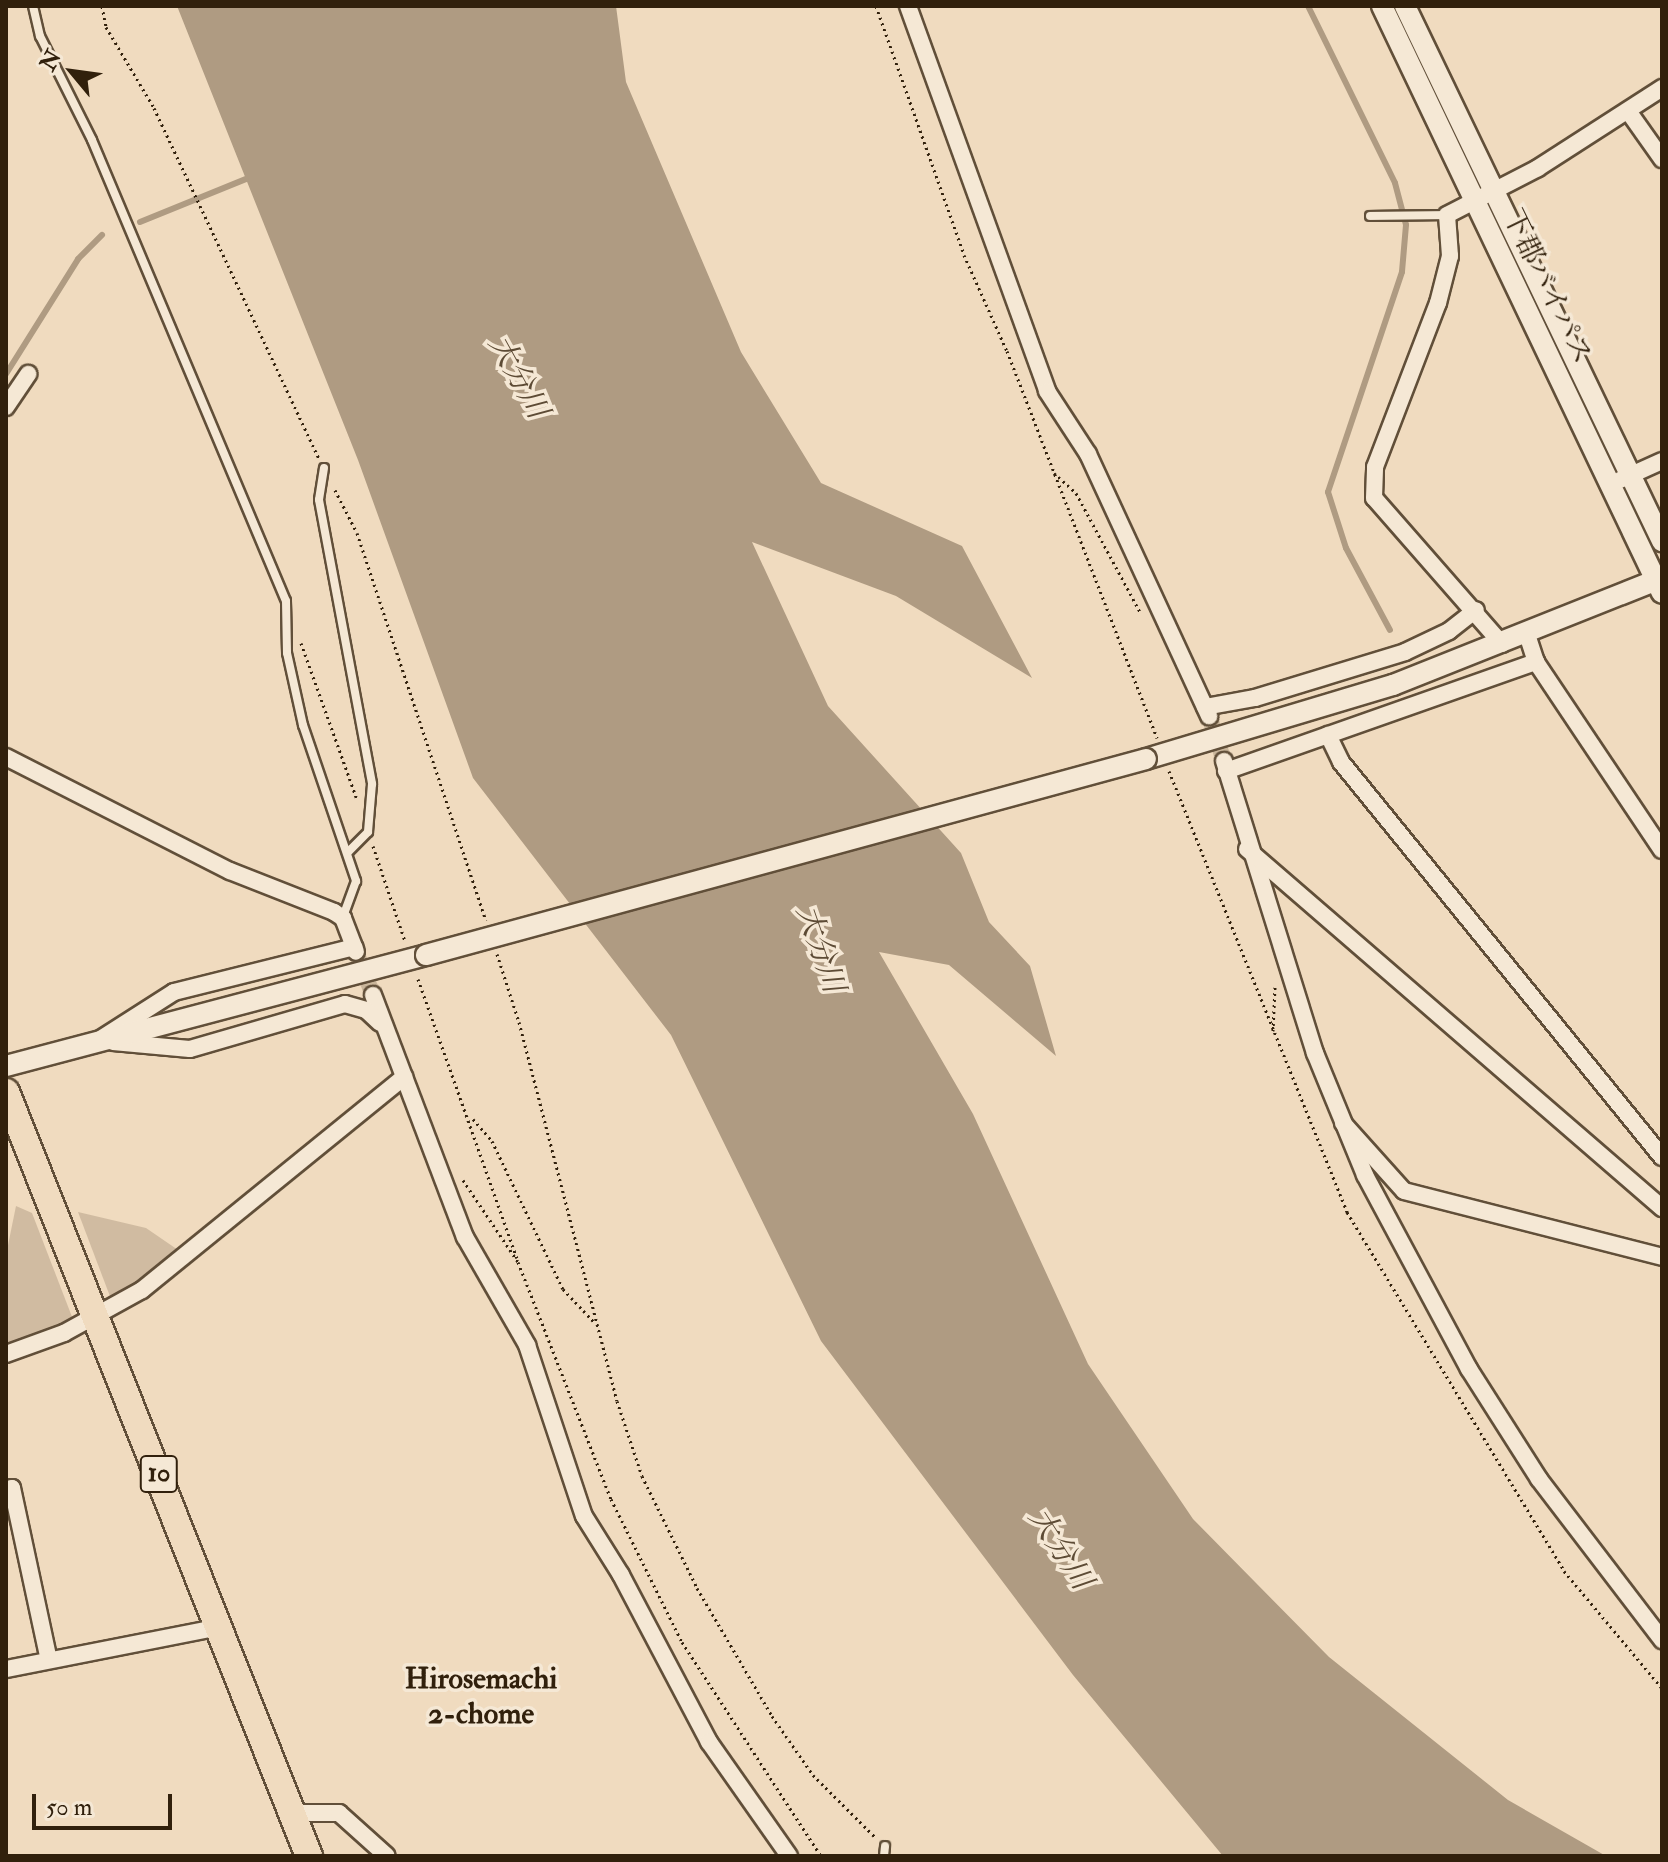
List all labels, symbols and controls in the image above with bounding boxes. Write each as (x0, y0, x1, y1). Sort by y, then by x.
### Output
north arrow (32, 32, 112, 112)
text: N (34, 45, 68, 76)
street label: 下郡バイパス (1495, 204, 1599, 370)
water label: 大分川 (480, 329, 556, 425)
water label: 大分川 (788, 901, 852, 997)
road number: 10 (139, 1452, 179, 1496)
water label: 大分川 (1020, 1501, 1100, 1597)
district label: Hirosemachi 2-chome (405, 1661, 557, 1732)
scale bar (36, 1778, 176, 1828)
text: 50 m (46, 1792, 92, 1823)

